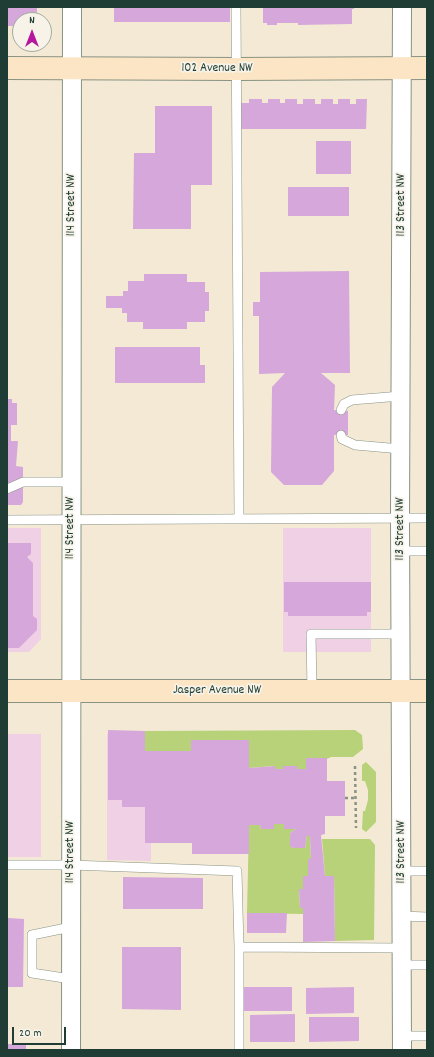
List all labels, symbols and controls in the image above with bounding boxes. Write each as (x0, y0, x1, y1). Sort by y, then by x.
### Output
north arrow (12, 12, 52, 52)
text: N (29, 13, 35, 29)
street label: 102 Avenue NW (181, 61, 253, 77)
street label: 114 Street NW (64, 174, 80, 236)
street label: 113 Street NW (394, 174, 410, 236)
street label: 114 Street NW (63, 497, 79, 559)
street label: 113 Street NW (393, 498, 409, 560)
street label: Jasper Avenue NW (173, 683, 261, 699)
street label: 114 Street NW (63, 821, 79, 883)
street label: 113 Street NW (394, 821, 410, 883)
scale bar (14, 1019, 68, 1045)
text: 20 m (19, 1025, 42, 1042)

